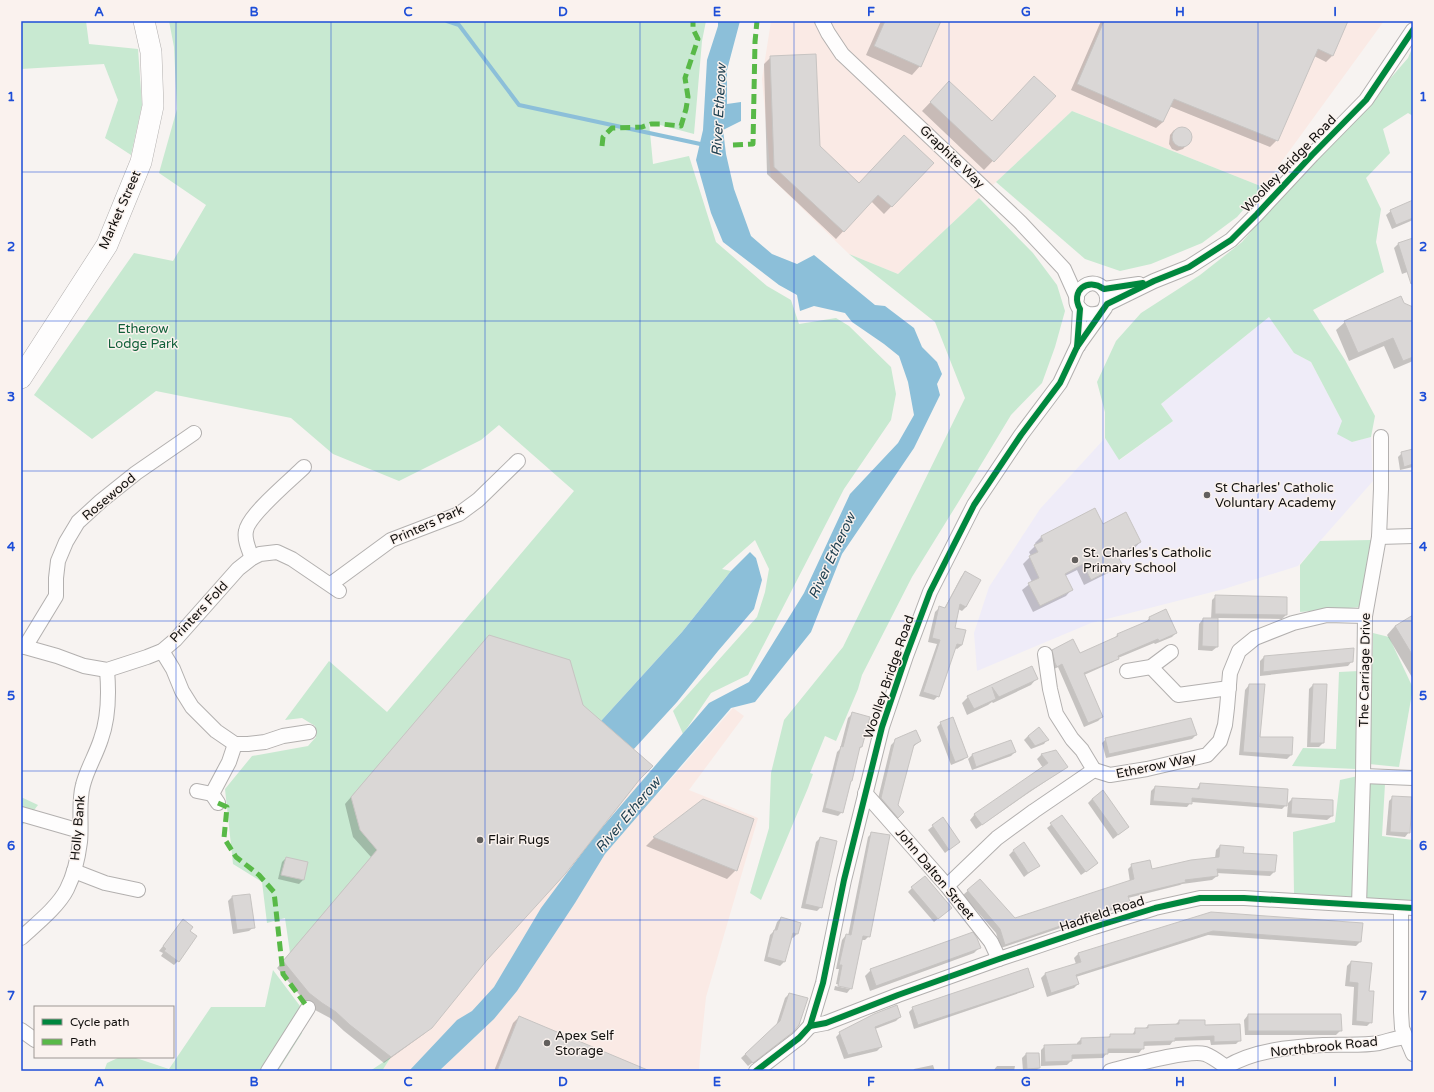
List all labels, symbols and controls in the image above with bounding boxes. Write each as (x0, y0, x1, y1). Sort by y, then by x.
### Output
text: A (94, 4, 104, 20)
text: B (249, 4, 259, 20)
text: C (403, 4, 413, 20)
text: D (558, 4, 568, 20)
text: E (713, 4, 721, 20)
text: F (867, 4, 875, 20)
text: G (1021, 4, 1031, 20)
text: H (1175, 4, 1185, 20)
text: I (1333, 4, 1337, 20)
water label: River Etherow (708, 61, 730, 157)
text: 1 (7, 89, 15, 105)
text: 1 (1419, 89, 1427, 105)
street label: Woolley Bridge Road (1238, 112, 1340, 216)
street label: Graphite Way (916, 122, 988, 192)
street label: Market Street (95, 168, 145, 252)
text: 2 (7, 239, 15, 255)
text: 2 (1419, 239, 1427, 255)
park label: Etherow Lodge Park (108, 321, 178, 352)
text: 3 (7, 389, 15, 405)
text: 3 (1419, 389, 1427, 405)
street label: Rosewood (79, 470, 139, 524)
place label: St Charles' Catholic Voluntary Academy (1215, 480, 1336, 511)
marker: St Charles' Catholic Voluntary Academy (1202, 490, 1212, 500)
street label: Printers Park (388, 502, 466, 548)
water label: River Etherow (805, 509, 860, 602)
text: 4 (7, 539, 16, 555)
text: 4 (1419, 539, 1428, 555)
place label: St. Charles's Catholic Primary School (1083, 545, 1211, 576)
marker: St. Charles's Catholic Primary School (1070, 555, 1080, 565)
street label: Printers Fold (166, 578, 232, 646)
street label: Woolley Bridge Road (860, 613, 918, 741)
street label: The Carriage Drive (1356, 613, 1374, 727)
text: 5 (7, 688, 15, 704)
text: 5 (1419, 688, 1427, 704)
street label: Etherow Way (1115, 750, 1197, 782)
water label: River Etherow (592, 773, 666, 856)
street label: Holly Bank (67, 795, 89, 861)
street label: John Dalton Street (892, 825, 978, 923)
place label: Flair Rugs (488, 832, 550, 848)
marker: Flair Rugs (475, 835, 485, 845)
text: 6 (7, 838, 15, 854)
text: 6 (1419, 838, 1427, 854)
street label: Hadfield Road (1057, 893, 1147, 935)
text: 7 (7, 988, 15, 1004)
text: 7 (1419, 988, 1427, 1004)
legend (34, 1006, 174, 1058)
text: Cycle path (70, 1015, 129, 1029)
place label: Apex Self Storage (555, 1028, 614, 1059)
street label: Northbrook Road (1269, 1033, 1379, 1061)
text: Path (70, 1035, 96, 1049)
marker: Apex Self Storage (542, 1038, 552, 1048)
text: A (94, 1074, 104, 1090)
text: B (249, 1074, 259, 1090)
text: C (403, 1074, 413, 1090)
text: D (558, 1074, 568, 1090)
text: E (713, 1074, 721, 1090)
text: F (867, 1074, 875, 1090)
text: G (1021, 1074, 1031, 1090)
text: H (1175, 1074, 1185, 1090)
text: I (1333, 1074, 1337, 1090)

